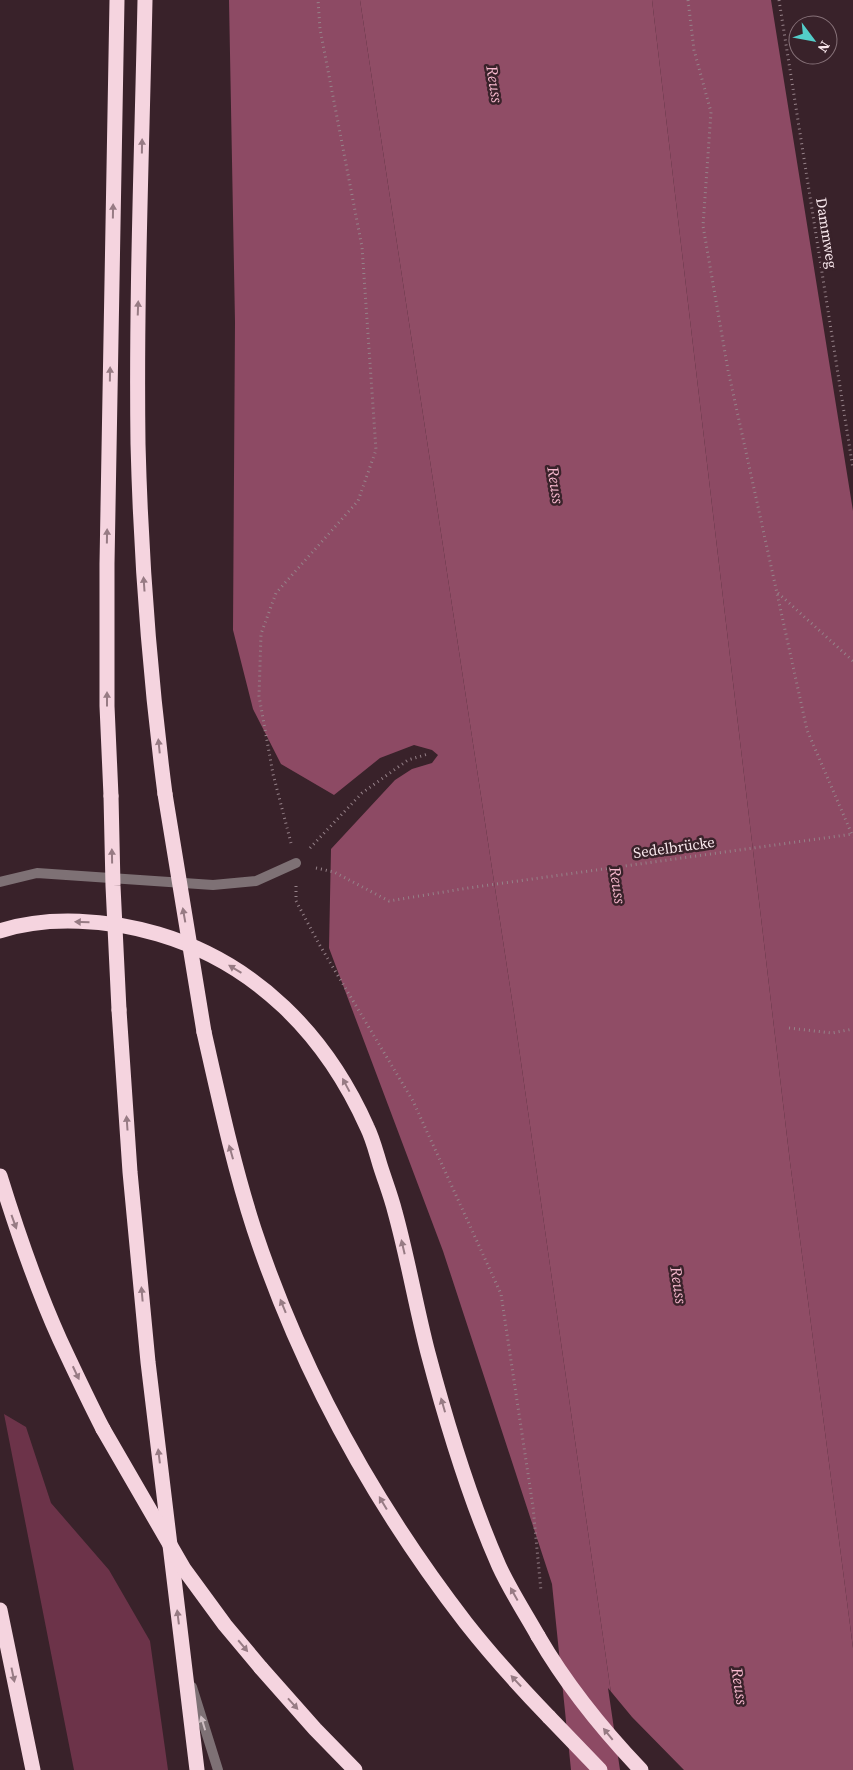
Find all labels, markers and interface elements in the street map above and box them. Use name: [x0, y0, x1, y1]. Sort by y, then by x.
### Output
north arrow: [788, 15, 838, 65]
text: N: [813, 37, 835, 57]
water label: Reuss: [481, 63, 509, 104]
one-way arrow: [139, 137, 147, 153]
street label: Dammweg: [811, 196, 843, 270]
one-way arrow: [109, 203, 117, 219]
one-way arrow: [134, 300, 142, 316]
one-way arrow: [106, 365, 114, 381]
water label: Reuss: [542, 464, 570, 505]
one-way arrow: [103, 528, 111, 544]
one-way arrow: [140, 576, 148, 592]
one-way arrow: [103, 690, 111, 706]
one-way arrow: [155, 737, 163, 753]
street label: Sedelbrücke: [632, 831, 716, 863]
one-way arrow: [108, 848, 116, 864]
water label: Reuss: [604, 864, 632, 905]
one-way arrow: [180, 906, 188, 922]
one-way arrow: [74, 918, 90, 926]
one-way arrow: [229, 965, 242, 974]
one-way arrow: [342, 1078, 350, 1092]
one-way arrow: [123, 1115, 131, 1131]
one-way arrow: [227, 1144, 235, 1159]
one-way arrow: [10, 1215, 18, 1230]
one-way arrow: [399, 1240, 407, 1255]
water label: Reuss: [665, 1264, 693, 1305]
one-way arrow: [138, 1286, 146, 1302]
one-way arrow: [279, 1298, 287, 1313]
one-way arrow: [72, 1366, 80, 1380]
one-way arrow: [439, 1397, 447, 1412]
one-way arrow: [155, 1448, 163, 1464]
one-way arrow: [379, 1496, 388, 1509]
one-way arrow: [510, 1586, 518, 1601]
one-way arrow: [174, 1609, 182, 1625]
one-way arrow: [237, 1640, 248, 1653]
water label: Reuss: [726, 1665, 754, 1706]
one-way arrow: [10, 1667, 18, 1683]
one-way arrow: [510, 1676, 522, 1688]
one-way arrow: [287, 1698, 299, 1710]
one-way arrow: [199, 1716, 207, 1731]
one-way arrow: [602, 1729, 614, 1741]

